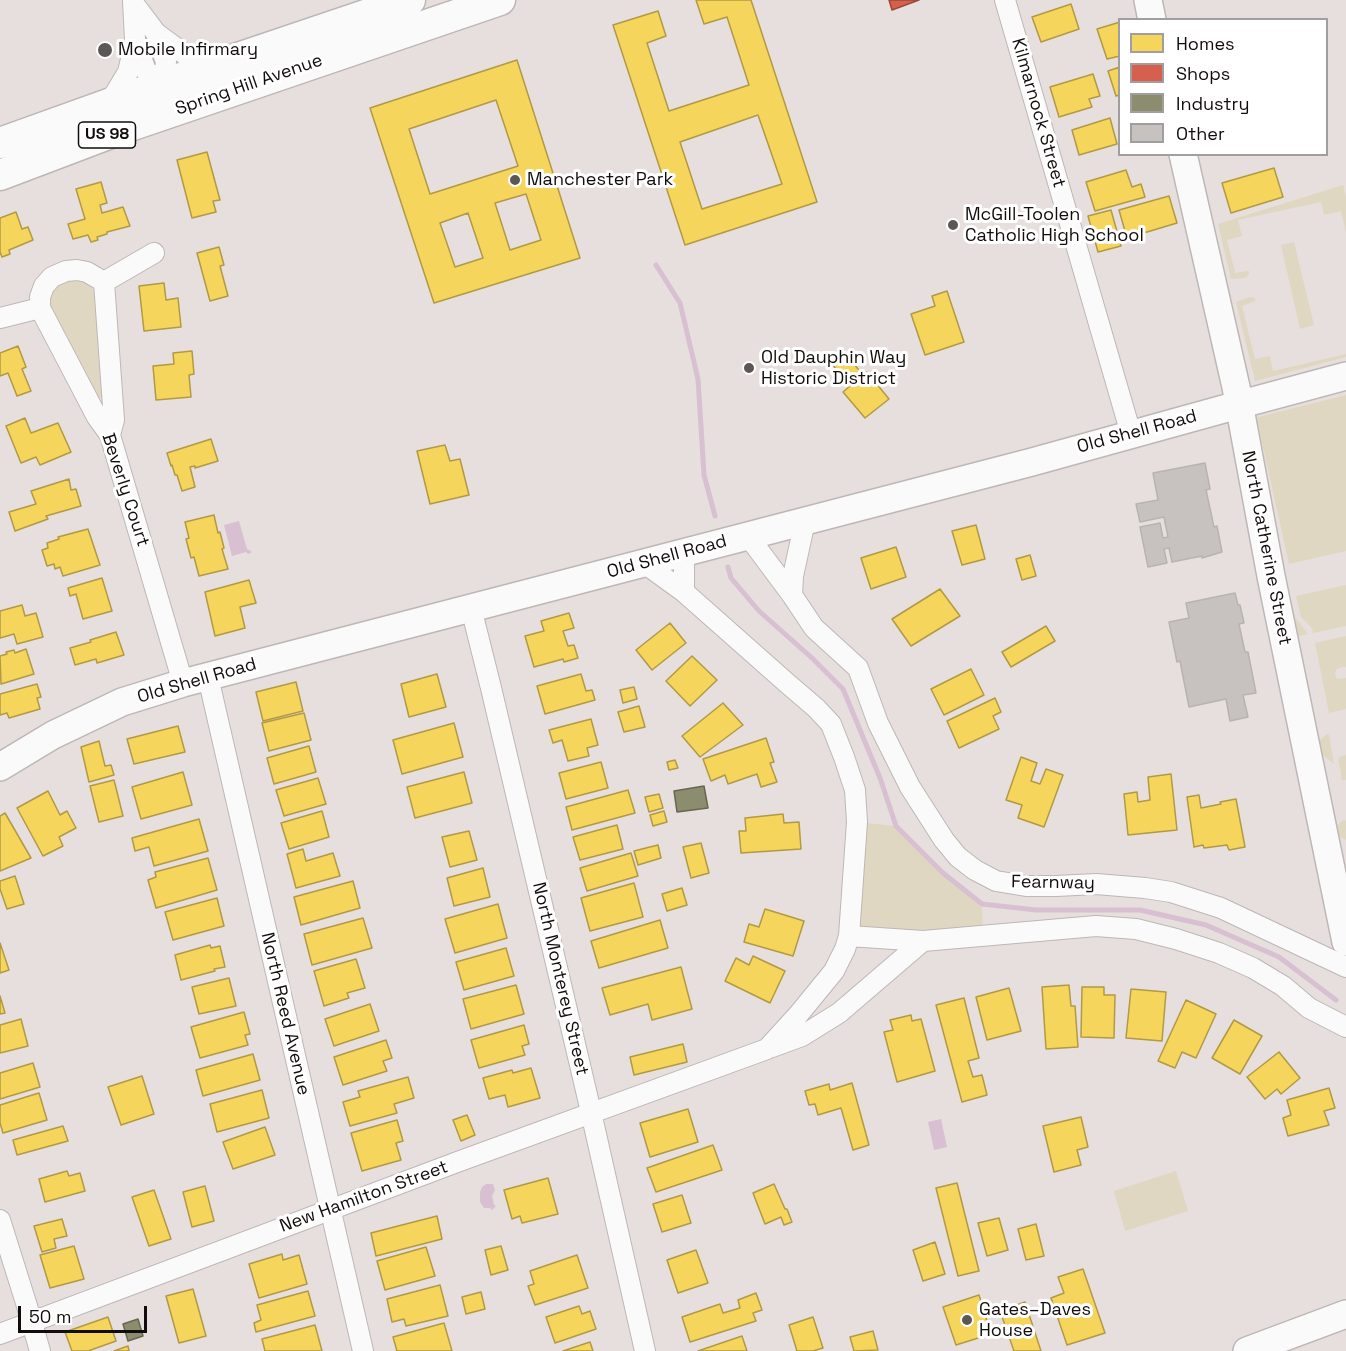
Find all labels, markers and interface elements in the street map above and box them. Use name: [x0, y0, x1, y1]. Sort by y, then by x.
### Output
legend: [1118, 18, 1328, 156]
text: Homes: [1176, 32, 1235, 55]
street label: Kilmarnock Street: [1006, 36, 1070, 190]
place label: Mobile Infirmary: [118, 39, 258, 61]
marker: Mobile Infirmary: [96, 41, 114, 59]
street label: Spring Hill Avenue: [173, 50, 325, 120]
text: Shops: [1176, 62, 1230, 85]
text: Industry: [1176, 92, 1249, 115]
road number: US 98: [78, 122, 136, 148]
text: Other: [1176, 122, 1225, 145]
place label: Manchester Park: [527, 169, 673, 191]
marker: Manchester Park: [508, 173, 522, 187]
place label: McGill-Toolen Catholic High School: [965, 204, 1144, 246]
marker: McGill-Toolen Catholic High School: [946, 218, 960, 232]
place label: Old Dauphin Way Historic District: [761, 347, 906, 389]
marker: Old Dauphin Way Historic District: [742, 361, 756, 375]
street label: Old Shell Road: [1075, 406, 1199, 458]
street label: Beverly Court: [97, 431, 153, 549]
street label: North Catherine Street: [1237, 449, 1295, 647]
street label: Old Shell Road: [605, 531, 729, 583]
street label: Old Shell Road: [135, 654, 259, 708]
street label: Fearnway: [1011, 871, 1095, 895]
street label: North Monterey Street: [527, 880, 593, 1078]
street label: North Reed Avenue: [256, 931, 314, 1097]
street label: New Hamilton Street: [277, 1156, 451, 1238]
scale bar: [21, 1294, 150, 1332]
place label: Gates–Daves House: [979, 1299, 1091, 1342]
text: 50 m: [29, 1305, 71, 1328]
marker: Gates–Daves House: [960, 1313, 974, 1327]

